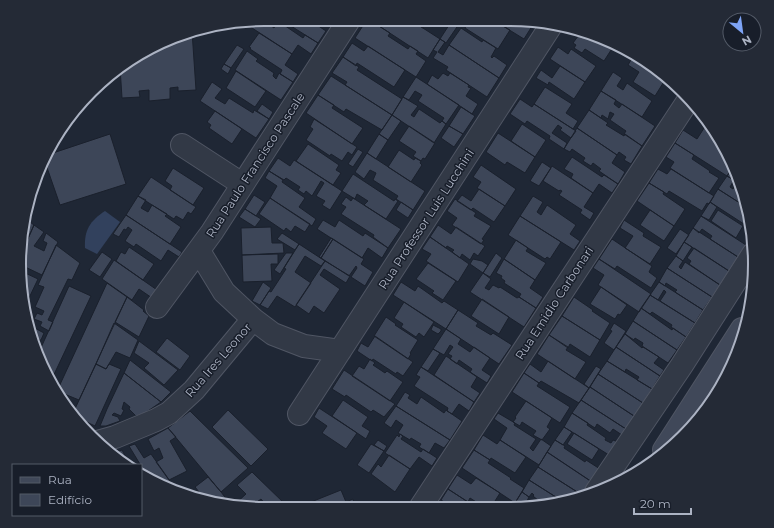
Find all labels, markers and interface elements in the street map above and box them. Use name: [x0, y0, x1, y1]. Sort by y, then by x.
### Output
north arrow: [722, 12, 762, 52]
text: N: [740, 32, 754, 49]
street label: Rua Paulo Francisco Pascale: [202, 90, 308, 240]
street label: Rua Professor Luis Lucchini: [375, 146, 477, 292]
street label: Rua Emidio Carbonari: [512, 244, 596, 362]
street label: Rua Ires Leonor: [182, 320, 255, 400]
legend: [12, 464, 142, 516]
text: Rua: [48, 472, 72, 487]
scale bar: [634, 490, 691, 516]
text: Edifício: [48, 492, 92, 507]
text: 20 m: [640, 496, 671, 511]

